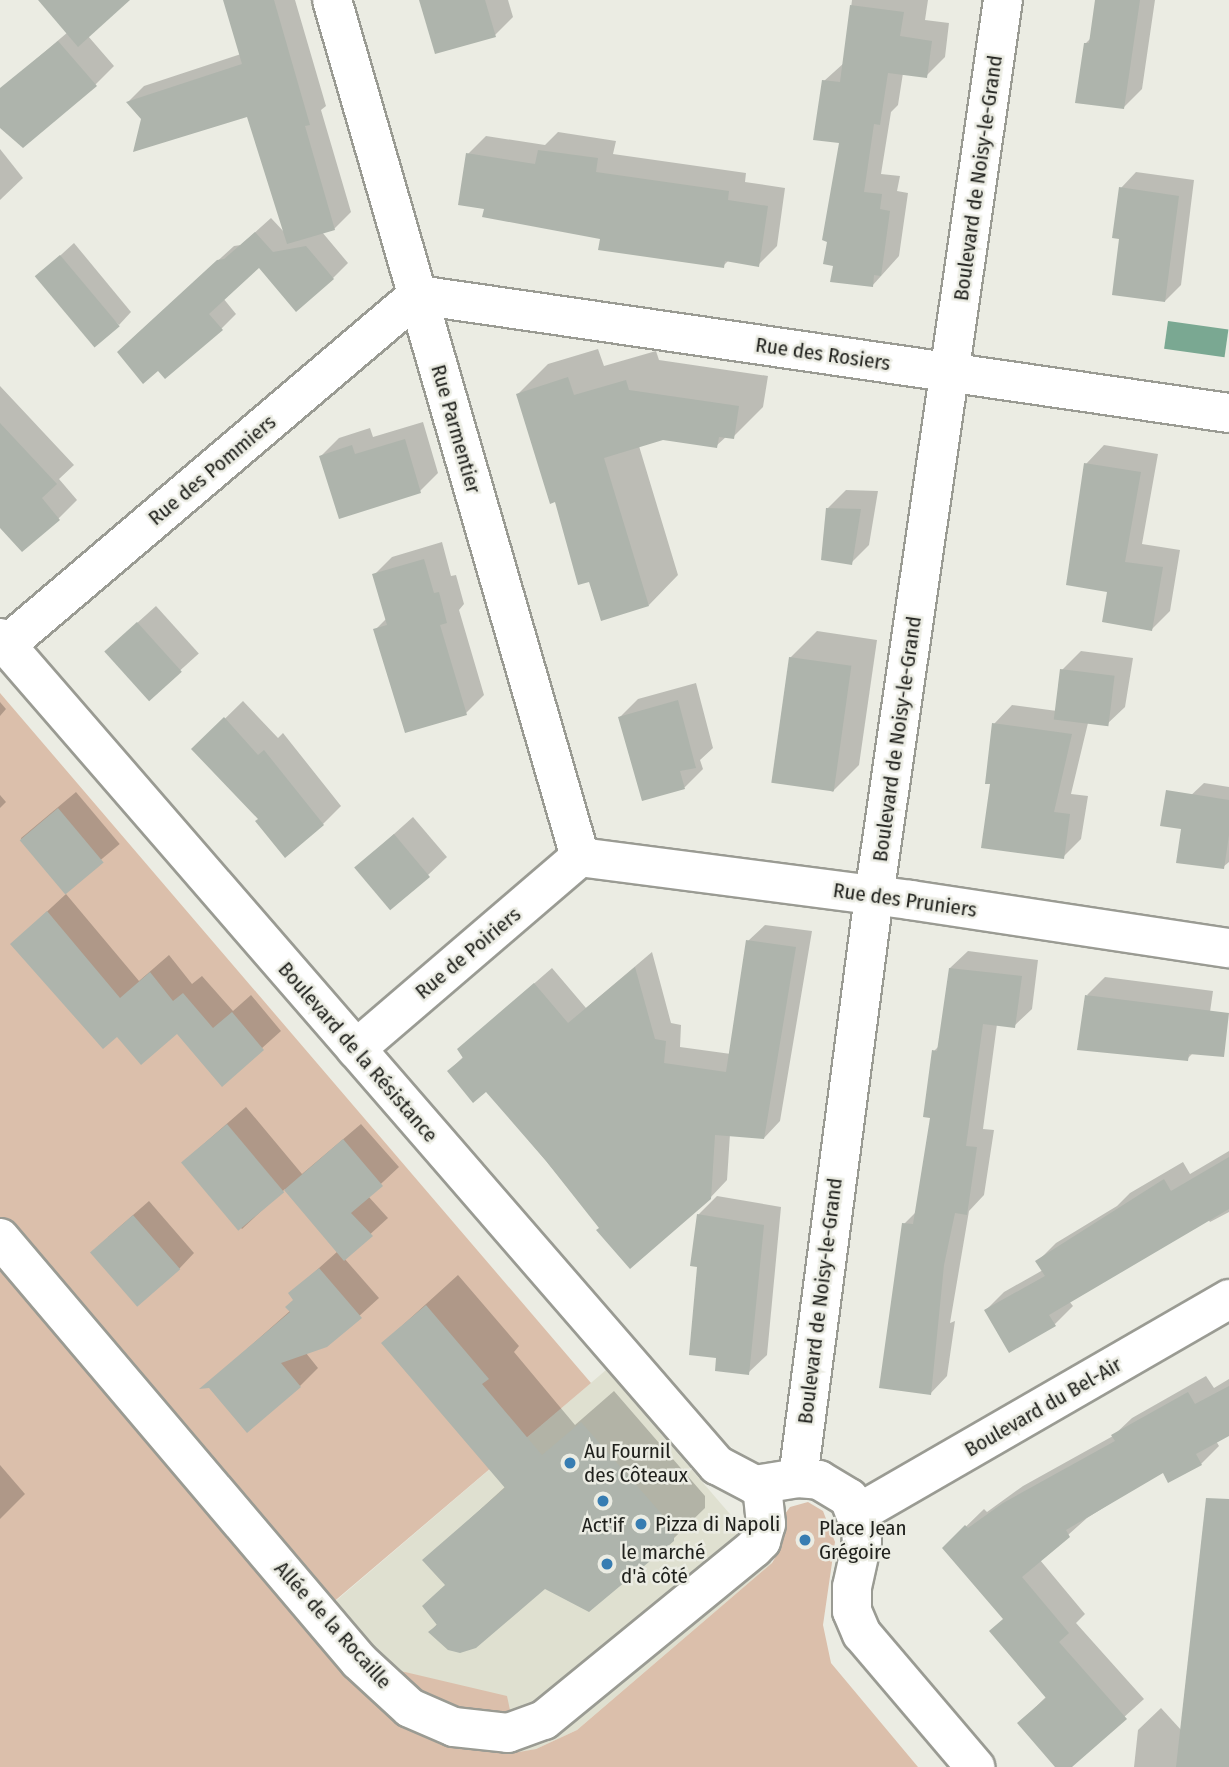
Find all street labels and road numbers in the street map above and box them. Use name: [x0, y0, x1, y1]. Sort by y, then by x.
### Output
street label: Boulevard de Noisy-le-Grand: [948, 54, 1008, 302]
street label: Rue des Rosiers: [754, 332, 892, 376]
street label: Rue Parmentier: [426, 362, 486, 496]
street label: Rue des Pommiers: [143, 409, 281, 531]
street label: Boulevard de Noisy-le-Grand: [867, 615, 927, 863]
street label: Rue des Pruniers: [832, 877, 978, 923]
street label: Rue de Poiriers: [410, 902, 526, 1004]
street label: Boulevard de la Résistance: [273, 957, 443, 1147]
street label: Boulevard de Noisy-le-Grand: [792, 1177, 848, 1425]
street label: Boulevard du Bel-Air: [960, 1352, 1126, 1462]
street label: Allée de la Rocaille: [269, 1556, 397, 1694]

